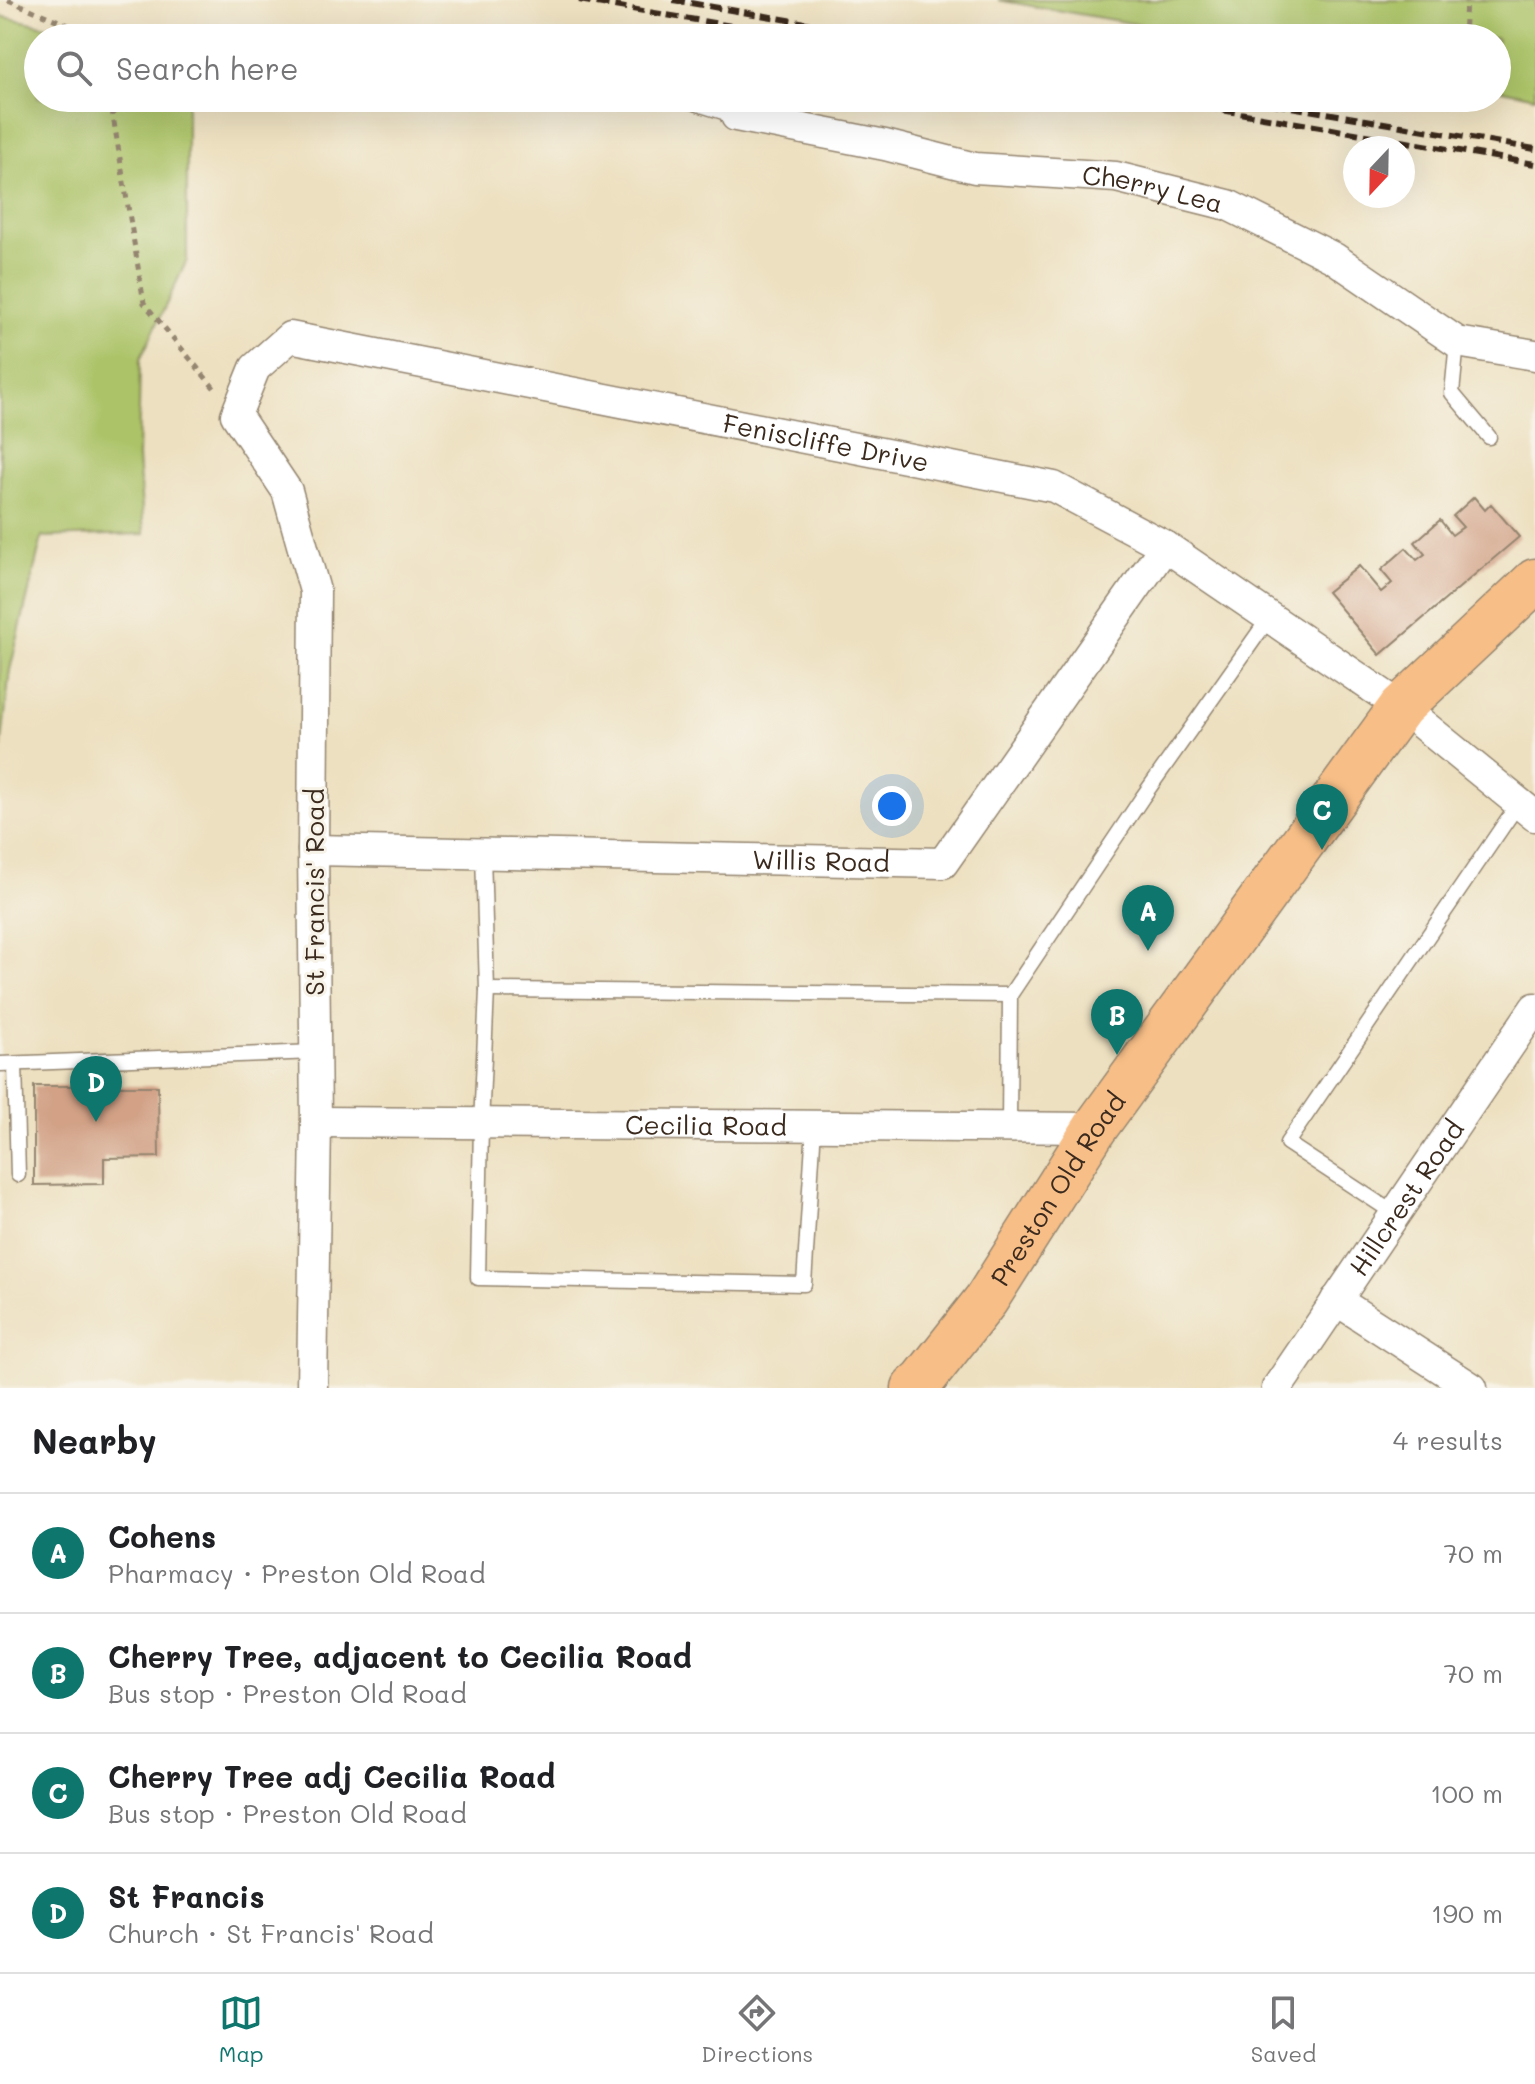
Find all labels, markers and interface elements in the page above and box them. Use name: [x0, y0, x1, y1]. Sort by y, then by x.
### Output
search box: [24, 24, 1511, 112]
icon: search: [52, 46, 96, 90]
text: Search here: [116, 48, 299, 88]
north arrow: [1343, 136, 1415, 208]
street label: Cherry Lea: [1081, 158, 1227, 220]
street label: Feniscliffe Drive: [720, 405, 932, 479]
pin: C: [1296, 784, 1348, 850]
your location: [872, 786, 912, 826]
street label: St Francis' Road: [297, 788, 331, 996]
street label: Willis Road: [752, 842, 890, 879]
pin: A: [1122, 885, 1174, 951]
pin: B: [1091, 989, 1143, 1055]
pin: D: [70, 1056, 122, 1122]
street label: Preston Old Road: [982, 1085, 1133, 1292]
street label: Cecilia Road: [625, 1107, 787, 1143]
street label: Hillcrest Road: [1341, 1113, 1471, 1282]
text: Nearby: [32, 1418, 157, 1463]
text: 4 results: [1393, 1423, 1503, 1457]
text: Cohens: [108, 1516, 216, 1556]
text: A: [49, 1536, 67, 1570]
text: 70 m: [1443, 1536, 1503, 1570]
text: Pharmacy · Preston Old Road: [108, 1556, 486, 1590]
text: Cherry Tree, adjacent to Cecilia Road: [108, 1636, 692, 1676]
text: B: [49, 1656, 67, 1690]
text: 70 m: [1443, 1656, 1503, 1690]
text: Bus stop · Preston Old Road: [108, 1676, 467, 1710]
text: Cherry Tree adj Cecilia Road: [108, 1756, 555, 1796]
text: C: [48, 1776, 68, 1810]
text: 100 m: [1430, 1776, 1503, 1810]
text: Bus stop · Preston Old Road: [108, 1796, 467, 1830]
text: St Francis: [108, 1876, 265, 1916]
text: D: [49, 1896, 67, 1930]
text: 190 m: [1431, 1896, 1503, 1930]
text: Church · St Francis' Road: [108, 1916, 434, 1950]
tab: Map: [219, 1991, 264, 2068]
tab: Directions: [701, 1991, 813, 2068]
tab: Saved: [1251, 1991, 1316, 2068]

